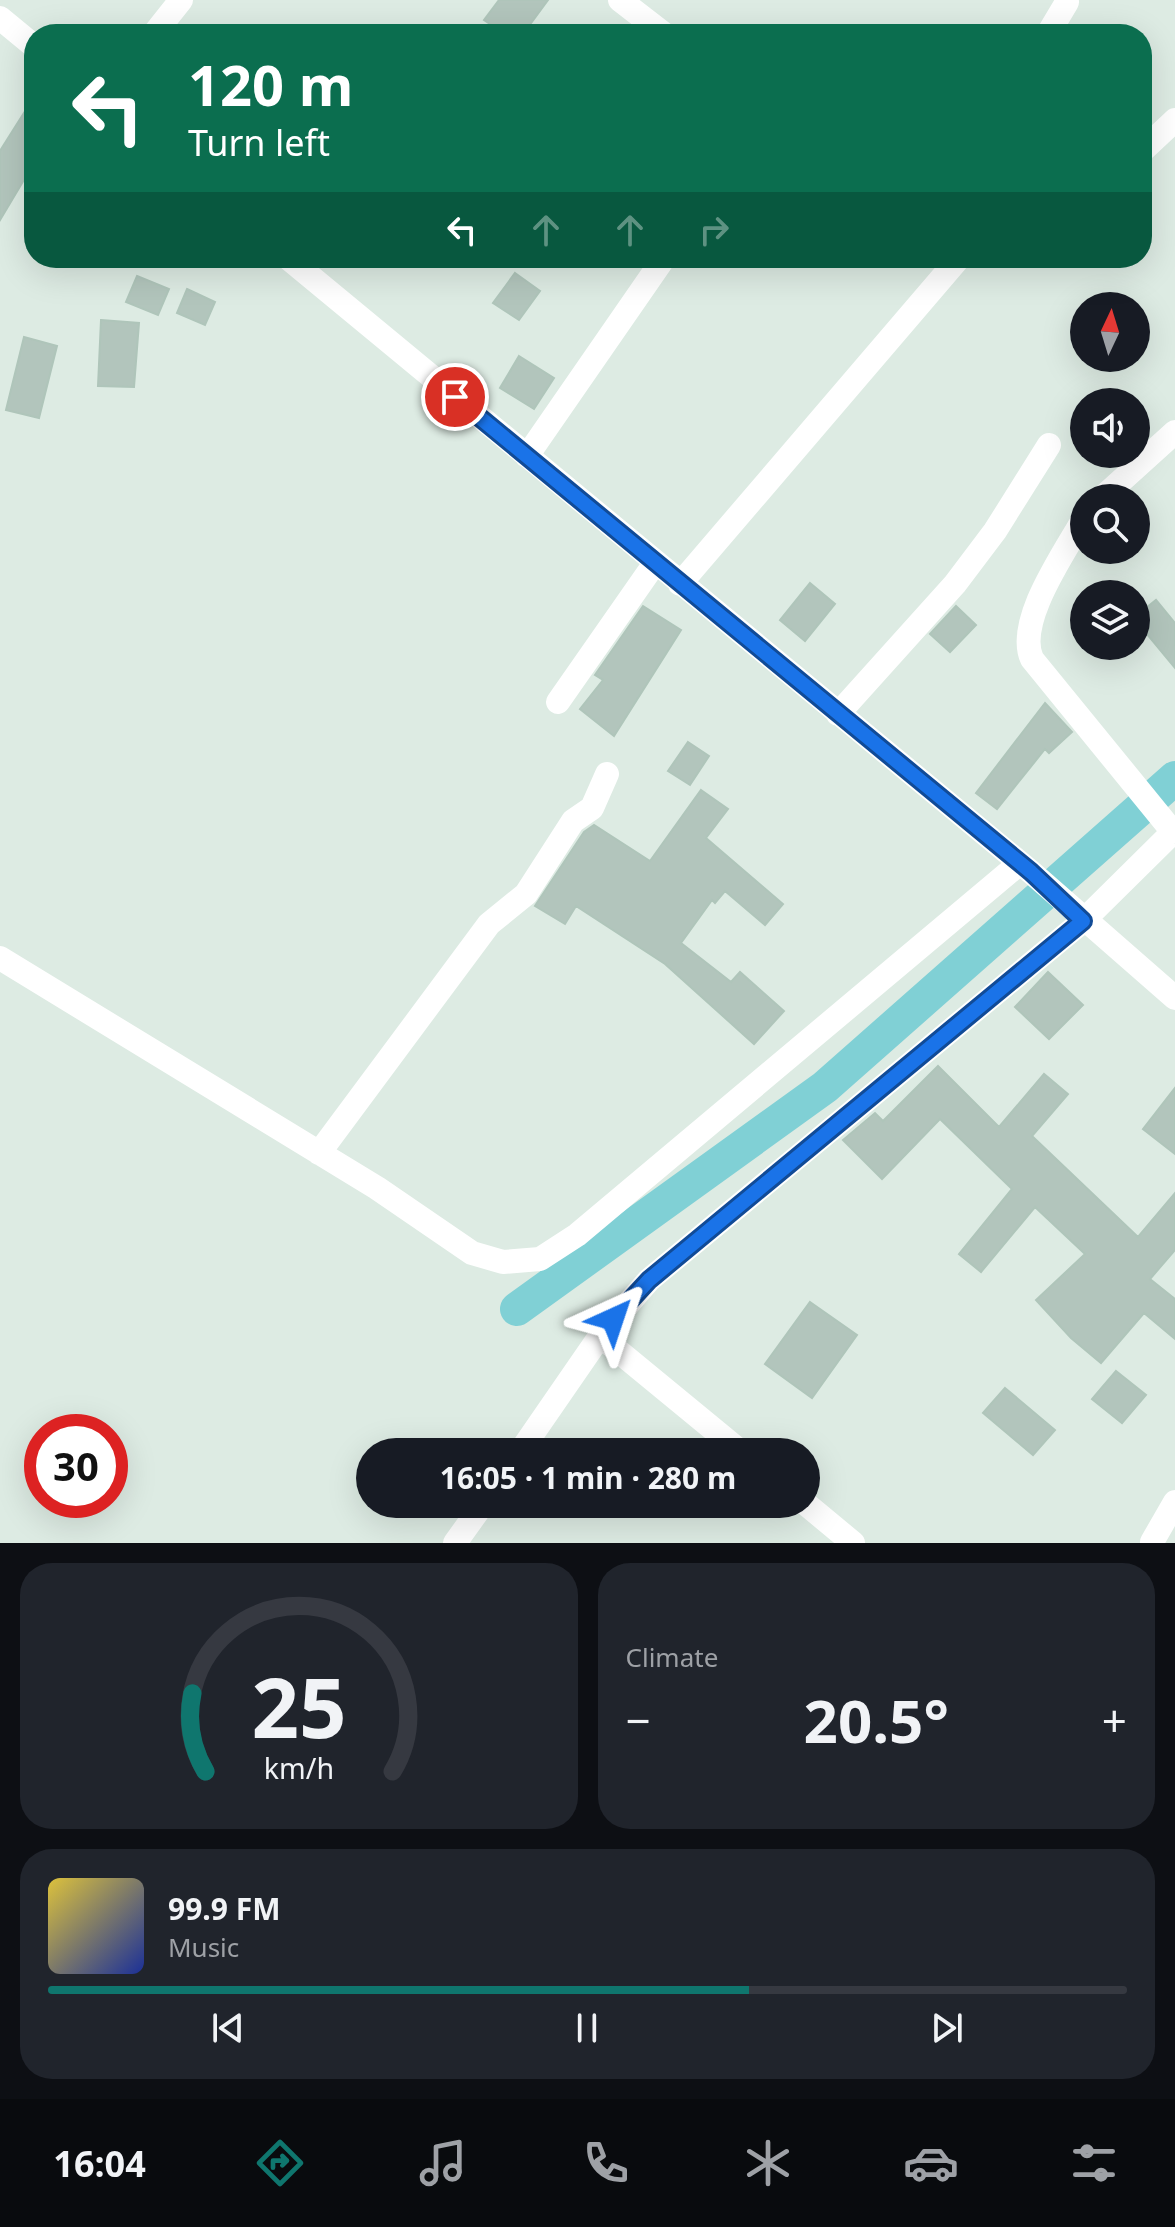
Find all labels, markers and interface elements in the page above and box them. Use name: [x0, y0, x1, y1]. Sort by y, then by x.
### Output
text: 120 m: [188, 46, 353, 122]
icon: left: [56, 56, 160, 160]
text: Turn left: [188, 118, 330, 167]
icon: left: [440, 208, 484, 252]
icon: ahead: [524, 208, 568, 252]
icon: ahead: [608, 208, 652, 252]
icon: right: [692, 208, 736, 252]
north arrow: [1070, 292, 1150, 372]
map controls: [1070, 292, 1150, 660]
pin: [421, 363, 489, 431]
icon: arrive: [433, 375, 477, 419]
button: sound: [1070, 388, 1150, 468]
button: search: [1070, 484, 1150, 564]
button: layers: [1070, 580, 1150, 660]
position arrow: [571, 1277, 655, 1361]
speed limit sign: 30: [24, 1414, 128, 1518]
text: 16:05 · 1 min · 280 m: [440, 1457, 736, 1498]
text: Climate: [626, 1639, 718, 1675]
text: 25: [251, 1649, 346, 1762]
text: 20.5°: [804, 1679, 949, 1761]
text: −: [626, 1690, 651, 1750]
text: +: [1102, 1690, 1127, 1750]
text: km/h: [264, 1748, 334, 1787]
text: 99.9 FM: [168, 1888, 280, 1929]
text: Music: [168, 1929, 239, 1965]
icon: previous: [206, 2006, 250, 2050]
icon: pause: [565, 2006, 609, 2050]
icon: next: [925, 2006, 969, 2050]
icon: directions: [252, 2135, 308, 2191]
icon: music: [415, 2135, 471, 2191]
icon: phone: [578, 2135, 634, 2191]
icon: climate: [740, 2135, 796, 2191]
icon: car: [903, 2135, 959, 2191]
icon: filters: [1066, 2135, 1122, 2191]
text: 16:04: [53, 2139, 146, 2188]

